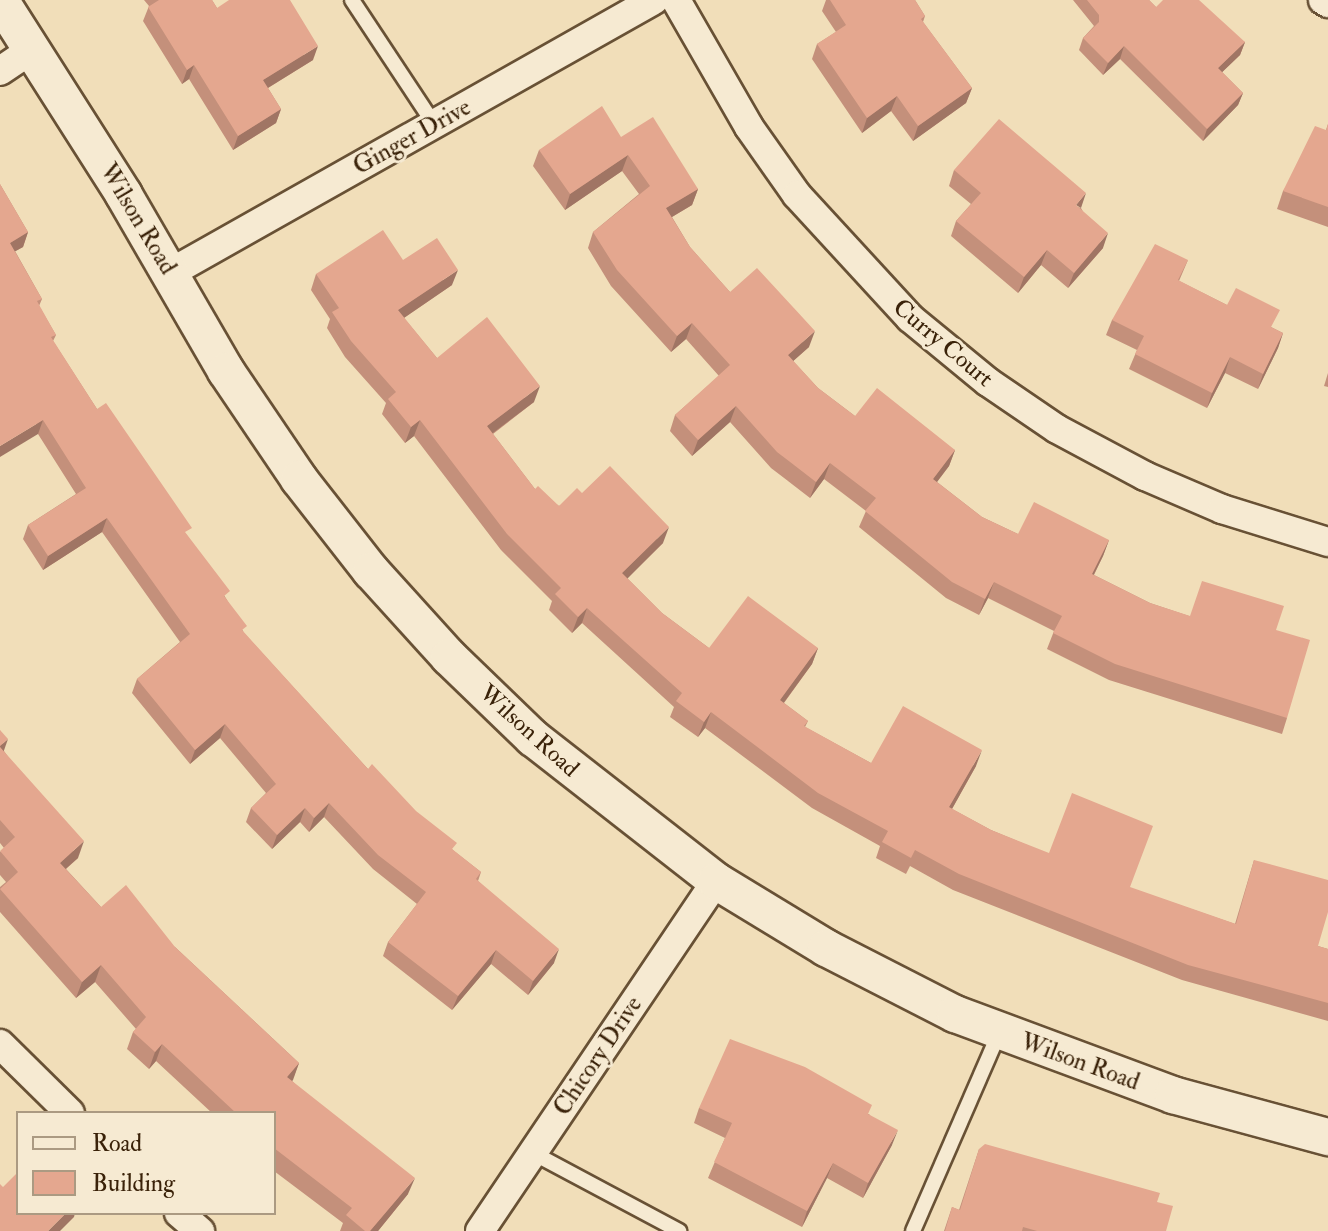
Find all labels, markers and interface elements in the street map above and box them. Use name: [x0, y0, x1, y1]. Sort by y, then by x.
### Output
street label: Ginger Drive: [348, 93, 476, 181]
street label: Wilson Road: [94, 158, 182, 280]
street label: Curry Court: [887, 293, 999, 393]
street label: Wilson Road: [473, 679, 585, 783]
street label: Chicory Drive: [548, 991, 648, 1121]
street label: Wilson Road: [1017, 1027, 1143, 1097]
legend: [16, 1111, 276, 1215]
text: Road: [92, 1128, 142, 1159]
text: Building: [92, 1168, 175, 1199]

